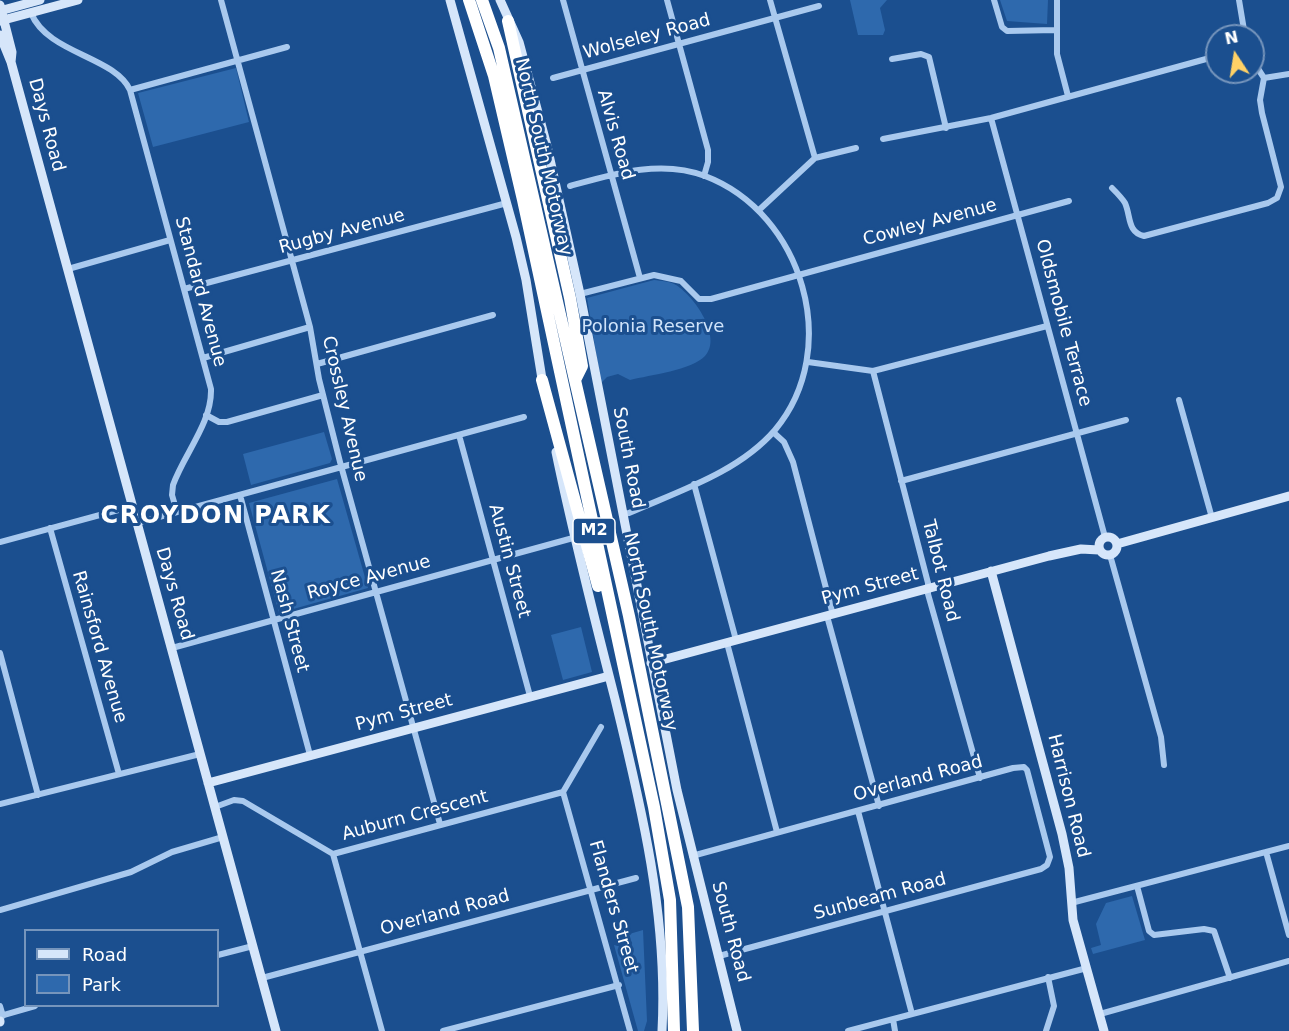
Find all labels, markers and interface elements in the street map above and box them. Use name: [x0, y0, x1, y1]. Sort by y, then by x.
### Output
street label: Wolseley Road: [581, 10, 713, 64]
north arrow: [1205, 24, 1265, 84]
text: N: [1223, 27, 1240, 49]
street label: North South Motorway: [510, 56, 576, 258]
street label: Days Road: [23, 76, 69, 174]
street label: Alvis Road: [592, 87, 638, 183]
street label: Cowley Avenue: [861, 195, 999, 251]
street label: Rugby Avenue: [277, 205, 407, 259]
street label: Standard Avenue: [170, 215, 230, 369]
street label: Oldsmobile Terrace: [1030, 237, 1096, 409]
park label: Polonia Reserve: [582, 316, 724, 338]
street label: Crossley Avenue: [317, 334, 371, 484]
street label: South Road: [608, 405, 648, 511]
street label: Austin Street: [483, 502, 535, 620]
district label: CROYDON PARK: [101, 503, 331, 531]
road number: M2: [573, 518, 615, 544]
street label: Talbot Road: [917, 518, 963, 624]
street label: North South Motorway: [618, 531, 682, 733]
street label: Days Road: [150, 545, 198, 643]
street label: Royce Avenue: [305, 551, 433, 605]
street label: Pym Street: [819, 564, 921, 610]
street label: Nash Street: [265, 567, 313, 675]
street label: Rainsford Avenue: [67, 568, 131, 726]
street label: Pym Street: [353, 690, 455, 736]
street label: Harrison Road: [1042, 732, 1094, 860]
street label: Overland Road: [851, 751, 985, 807]
street label: Auburn Crescent: [340, 786, 490, 846]
street label: Flanders Street: [584, 838, 642, 976]
street label: Sunbeam Road: [811, 869, 949, 925]
street label: South Road: [706, 879, 754, 985]
street label: Overland Road: [378, 885, 512, 941]
legend: [24, 929, 219, 1007]
text: Road: [82, 944, 127, 965]
text: Park: [82, 974, 121, 995]

